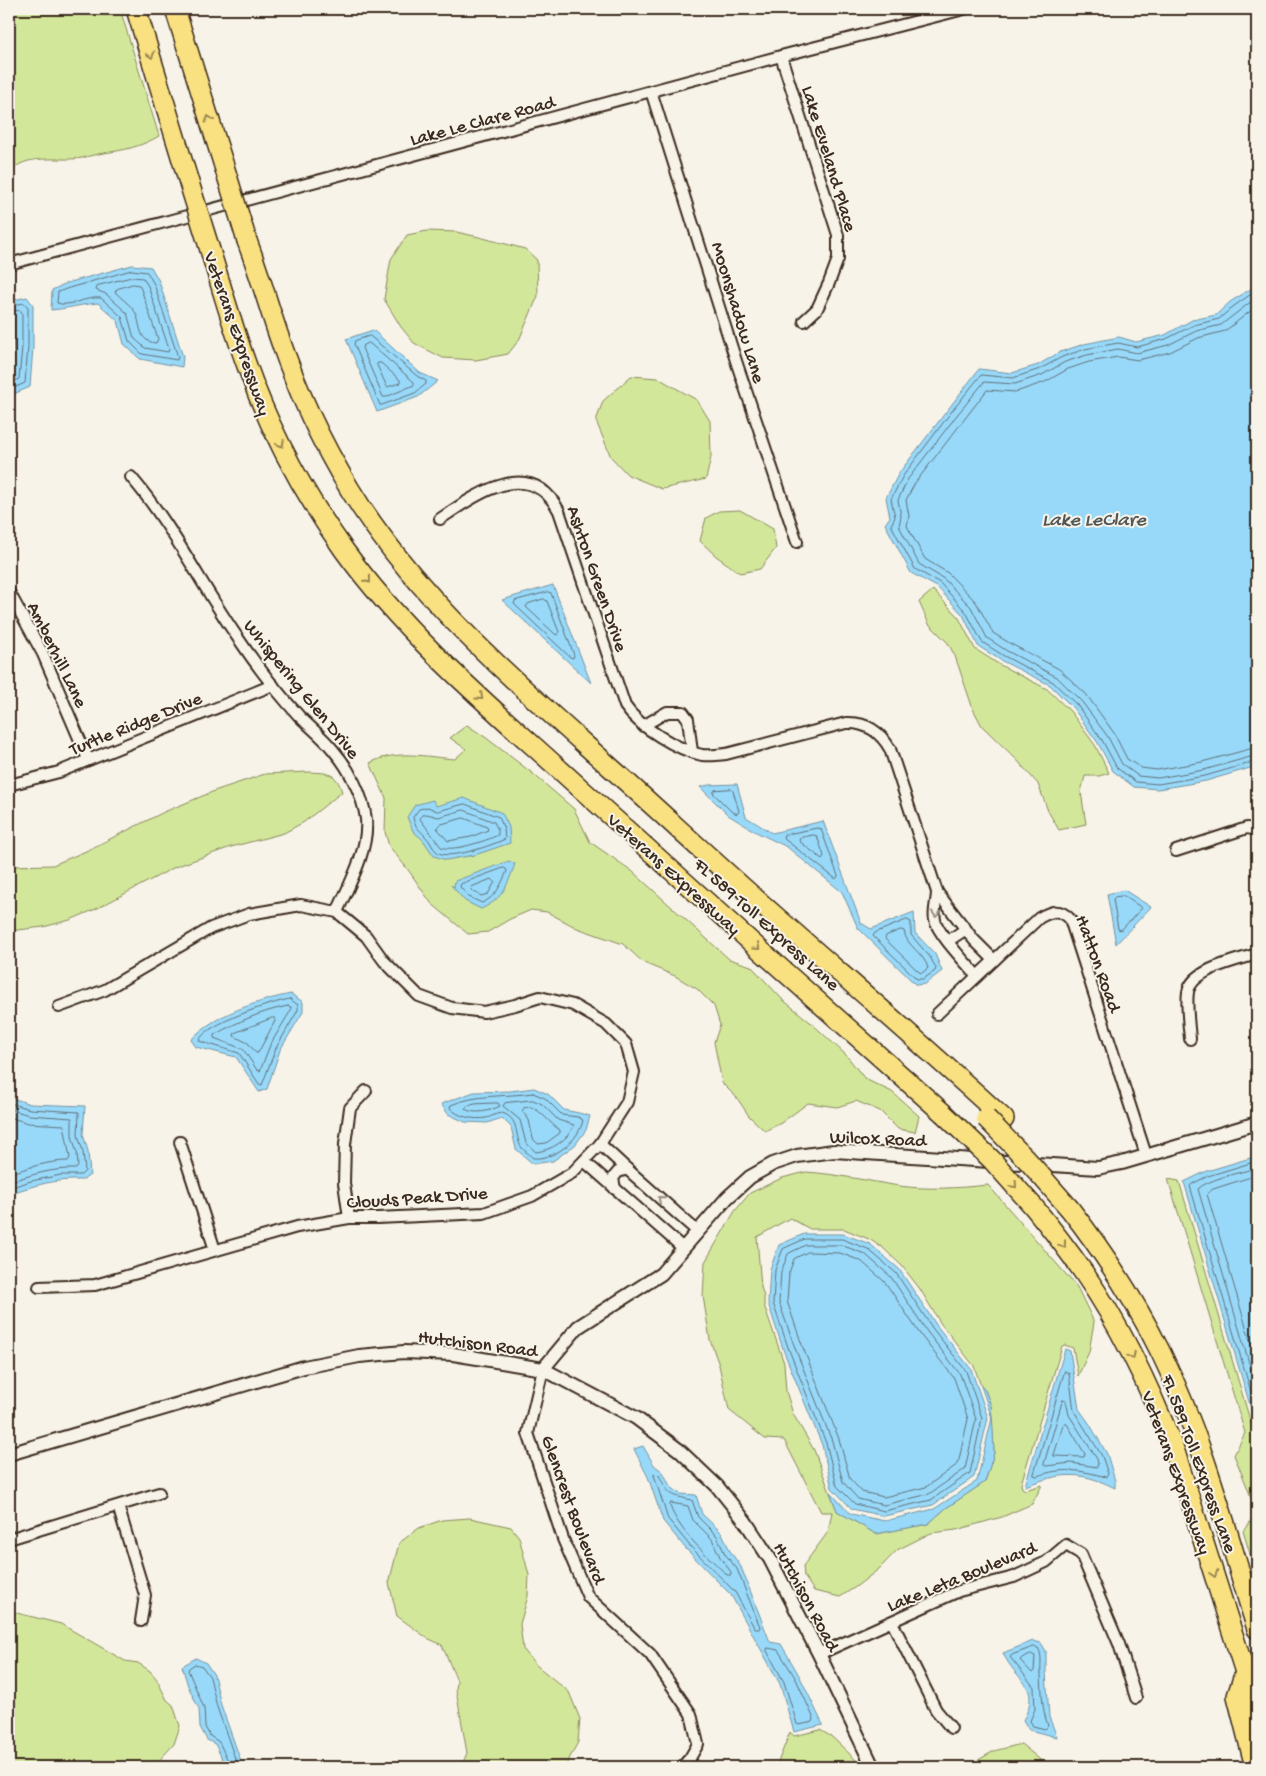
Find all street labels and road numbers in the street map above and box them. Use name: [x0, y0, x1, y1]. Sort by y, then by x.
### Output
street label: Lake Eveland Place: [795, 83, 861, 235]
street label: Lake Le Clare Road: [408, 91, 560, 153]
street label: Moonshadow Lane: [704, 240, 769, 386]
street label: Veterans Expressway: [196, 248, 275, 420]
street label: Ashton Green Drive: [560, 503, 632, 655]
street label: Amberhill Lane: [20, 599, 91, 712]
street label: Whispering Glen Drive: [237, 616, 364, 765]
street label: Turtle Ridge Drive: [66, 688, 206, 763]
street label: Veterans Expressway: [600, 809, 745, 942]
street label: FL 589 Toll Express Lane: [687, 853, 843, 997]
street label: Hatton Road: [1068, 912, 1126, 1018]
street label: Wilcox Road: [829, 1127, 928, 1154]
street label: Clouds Peak Drive: [346, 1183, 489, 1216]
street label: Hutchison Road: [417, 1327, 540, 1364]
street label: FL 589 Toll Express Lane: [1154, 1371, 1241, 1557]
street label: Veterans Expressway: [1134, 1387, 1215, 1559]
street label: Glencrest Boulevard: [534, 1433, 610, 1589]
street label: Lake Leta Boulevard: [884, 1537, 1042, 1619]
street label: Hutchison Road: [767, 1539, 844, 1658]

